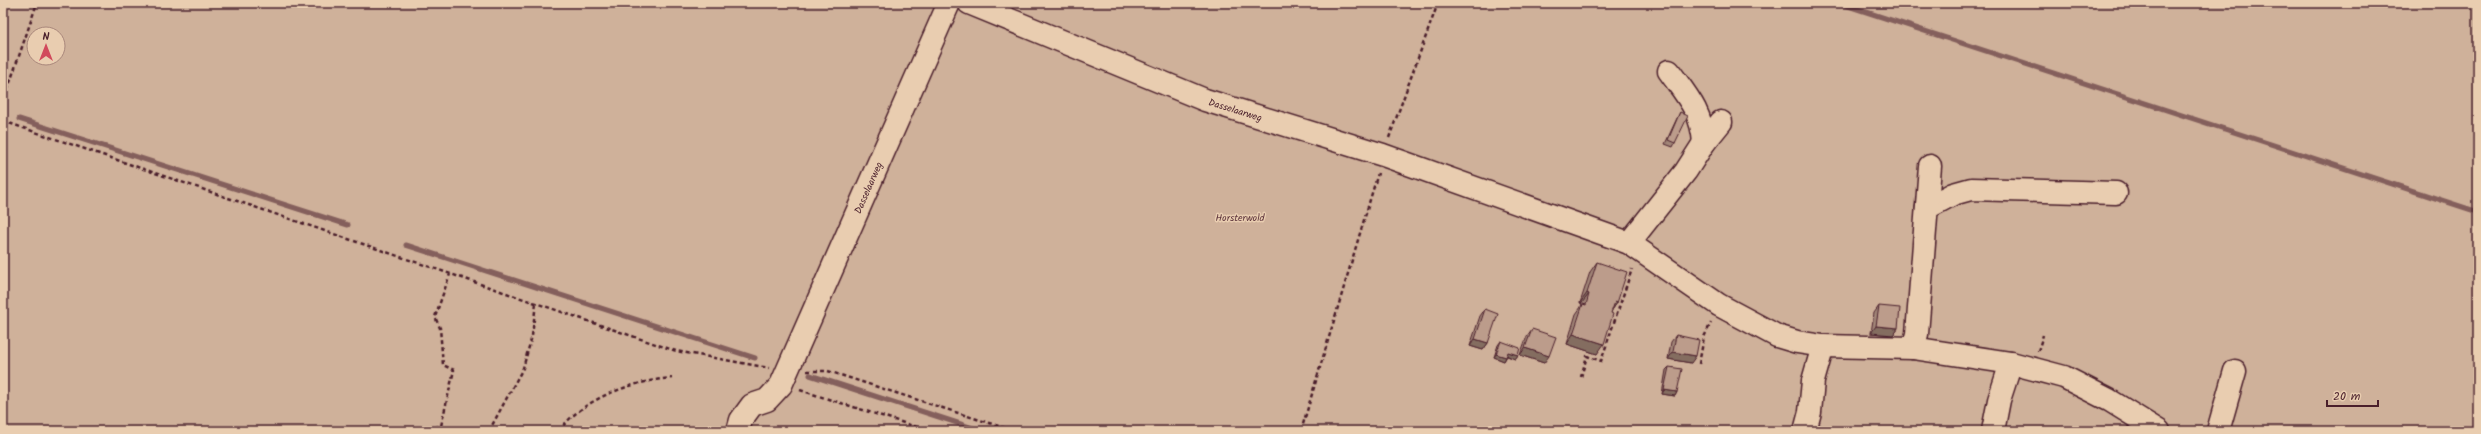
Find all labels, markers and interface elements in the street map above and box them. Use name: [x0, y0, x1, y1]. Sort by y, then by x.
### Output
north arrow: [26, 26, 66, 66]
text: N: [43, 28, 50, 46]
street label: Dasselaarweg: [1206, 95, 1264, 126]
street label: Dasselaarweg: [850, 159, 887, 217]
park label: Horsterwold: [1215, 210, 1266, 226]
scale bar: [2327, 382, 2378, 408]
text: 20 m: [2333, 387, 2361, 406]

